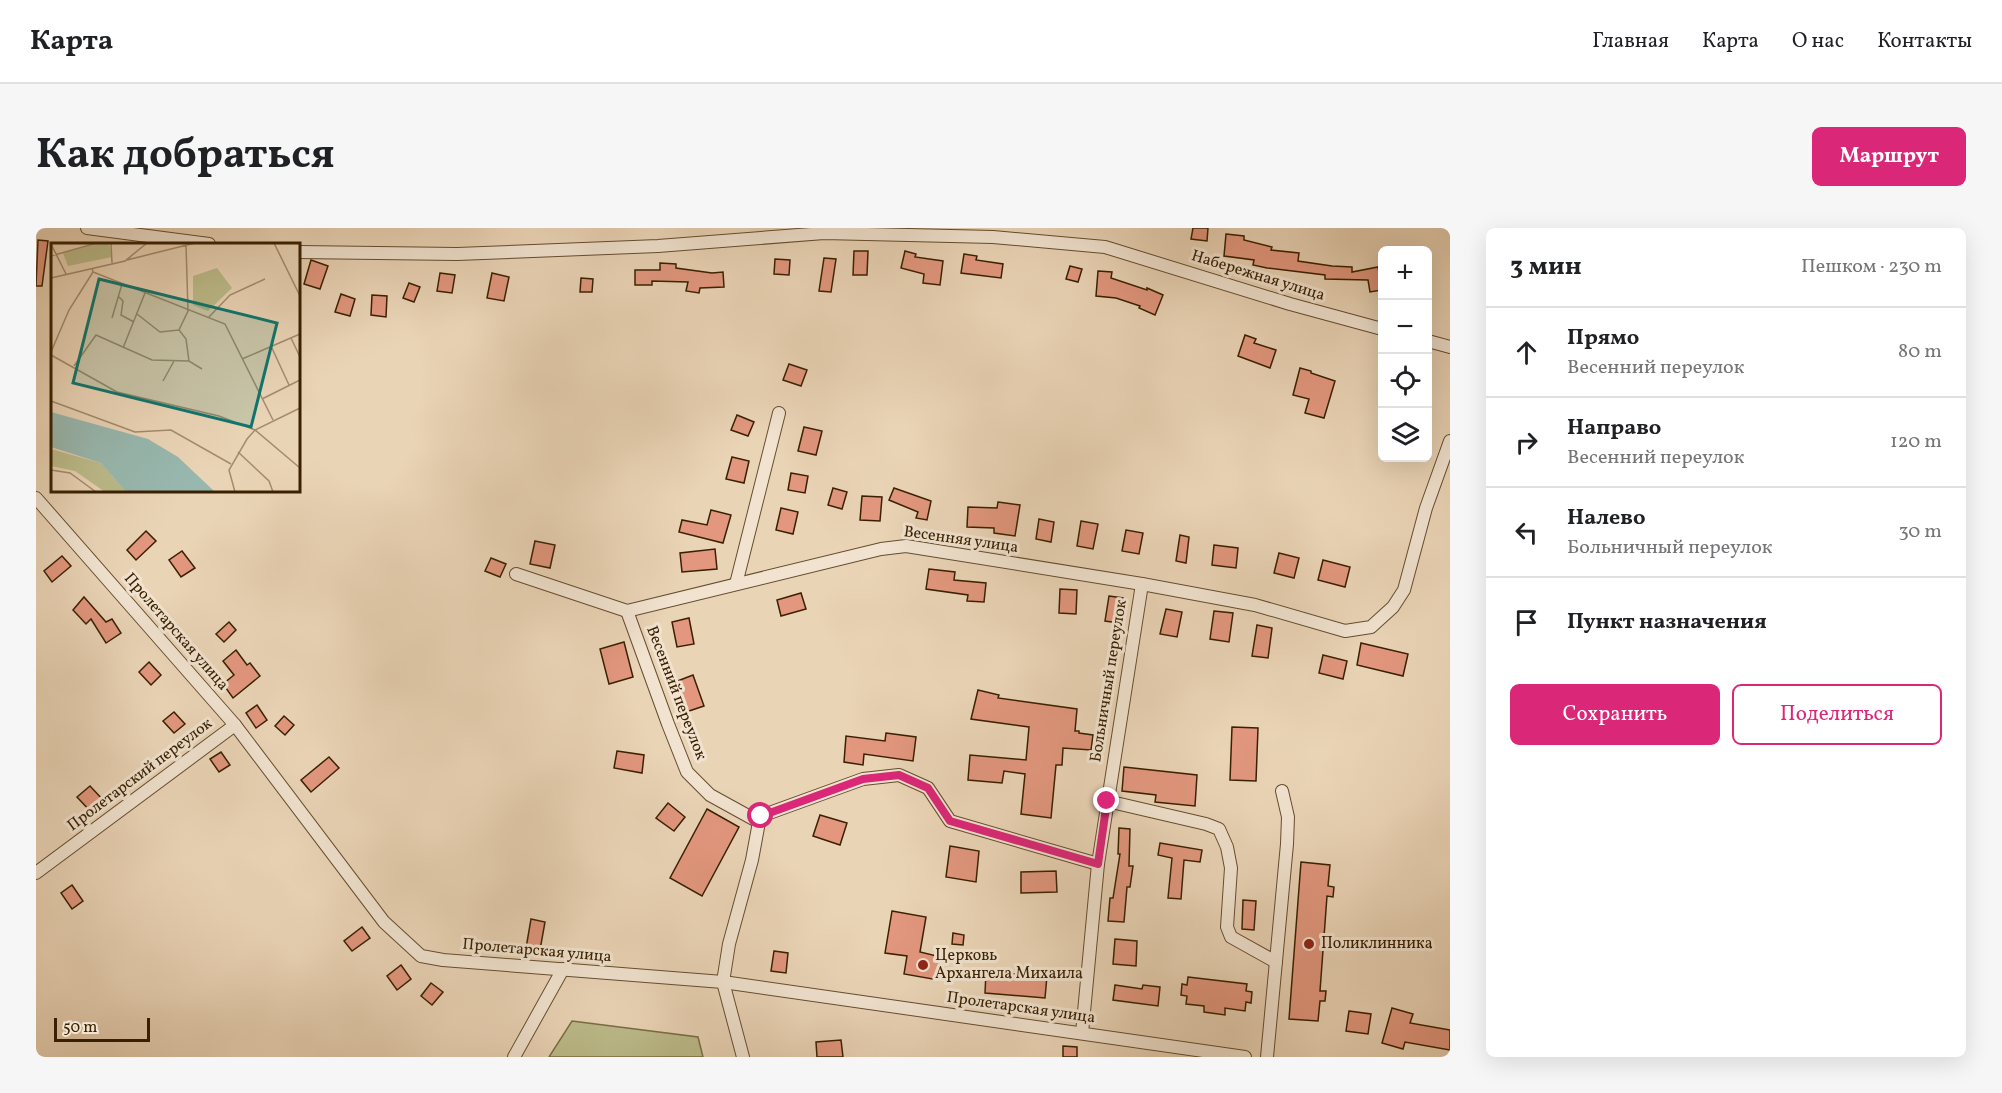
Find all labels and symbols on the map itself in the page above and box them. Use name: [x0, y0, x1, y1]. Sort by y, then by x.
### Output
inset map: [51, 243, 300, 492]
street label: Набережная улица: [1188, 245, 1328, 307]
street label: Весенняя улица: [902, 521, 1020, 559]
street label: Пролетарская улица: [119, 568, 233, 696]
street label: Больничный переулок: [1085, 598, 1133, 764]
street label: Весенний переулок: [640, 623, 712, 764]
street label: Пролетарский переулок: [63, 713, 217, 837]
route end: [1093, 787, 1119, 813]
route start: [747, 802, 773, 828]
place label: Поликлинника: [1321, 933, 1433, 955]
street label: Пролетарская улица: [461, 934, 613, 968]
marker: Поликлинника: [1302, 937, 1316, 951]
place label: Церковь Архангела Михаила: [935, 945, 1083, 985]
marker: Церковь Архангела Михаила: [916, 958, 930, 972]
street label: Пролетарская улица: [945, 987, 1097, 1029]
scale bar: [54, 1015, 150, 1042]

